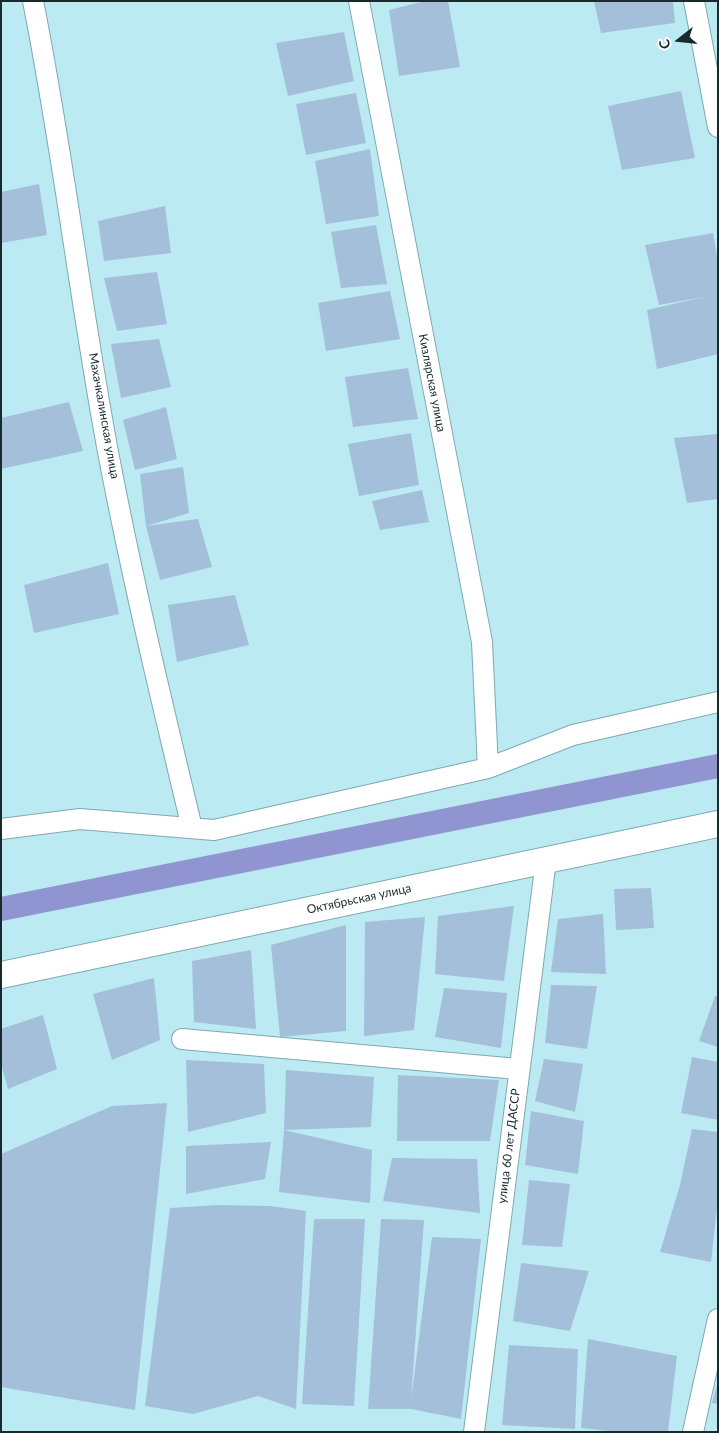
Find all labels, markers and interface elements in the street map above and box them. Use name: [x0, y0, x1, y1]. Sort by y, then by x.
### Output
north arrow: [654, 15, 704, 65]
text: С: [655, 37, 674, 51]
street label: Кизлярская улица: [415, 333, 449, 433]
street label: Махачкалинская улица: [86, 352, 122, 480]
street label: Октябрьская улица: [305, 881, 413, 917]
street label: улица 60 лет ДАССР: [495, 1088, 523, 1204]

